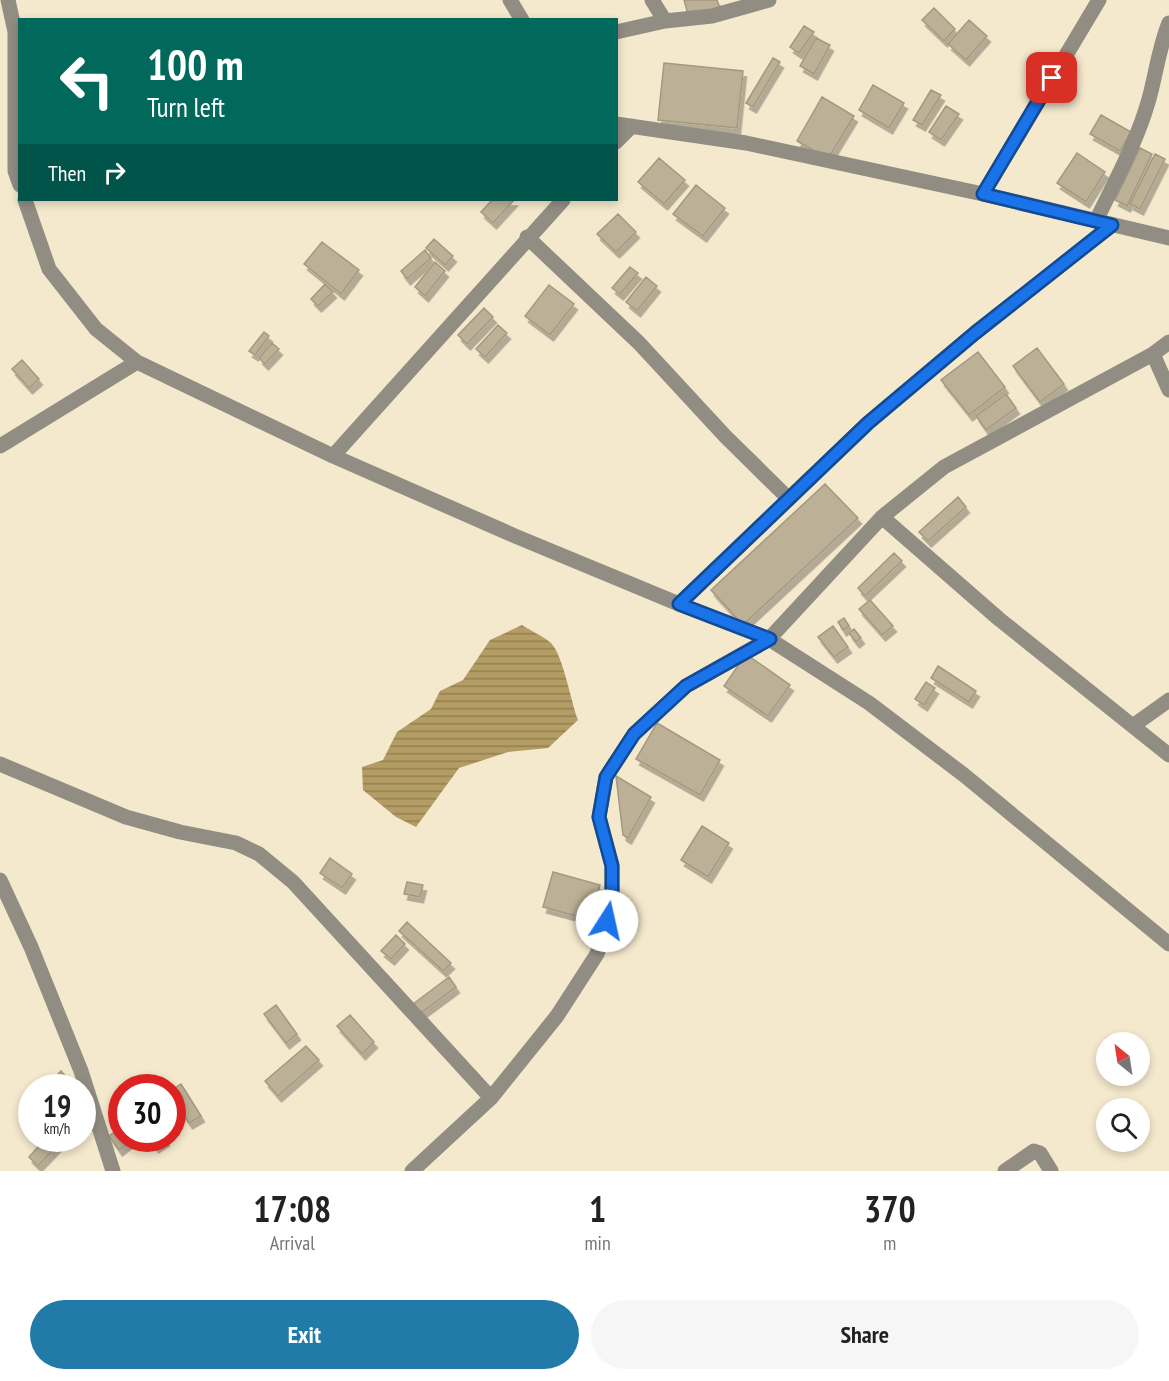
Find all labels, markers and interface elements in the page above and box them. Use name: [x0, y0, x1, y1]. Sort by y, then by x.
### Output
text: 100 m: [147, 37, 244, 92]
icon: left: [48, 42, 126, 120]
pin: [1026, 52, 1077, 103]
icon: arrive: [1035, 61, 1068, 94]
text: Turn left: [147, 90, 225, 124]
icon: right: [98, 156, 131, 189]
text: Then: [48, 159, 86, 187]
position arrow: [575, 889, 639, 953]
north arrow: [1096, 1032, 1150, 1086]
map controls: [1096, 1032, 1150, 1152]
speed limit sign: 30: [108, 1074, 186, 1152]
text: 19: [43, 1086, 71, 1125]
button: search: [1096, 1098, 1150, 1152]
text: km/h: [44, 1119, 70, 1138]
text: 17:08: [253, 1185, 331, 1232]
text: 1: [589, 1185, 606, 1232]
text: 370: [864, 1185, 916, 1232]
text: Arrival: [270, 1230, 315, 1256]
text: min: [585, 1230, 611, 1256]
text: m: [883, 1230, 896, 1256]
button: Exit: [30, 1300, 579, 1369]
button: Share: [591, 1300, 1139, 1369]

